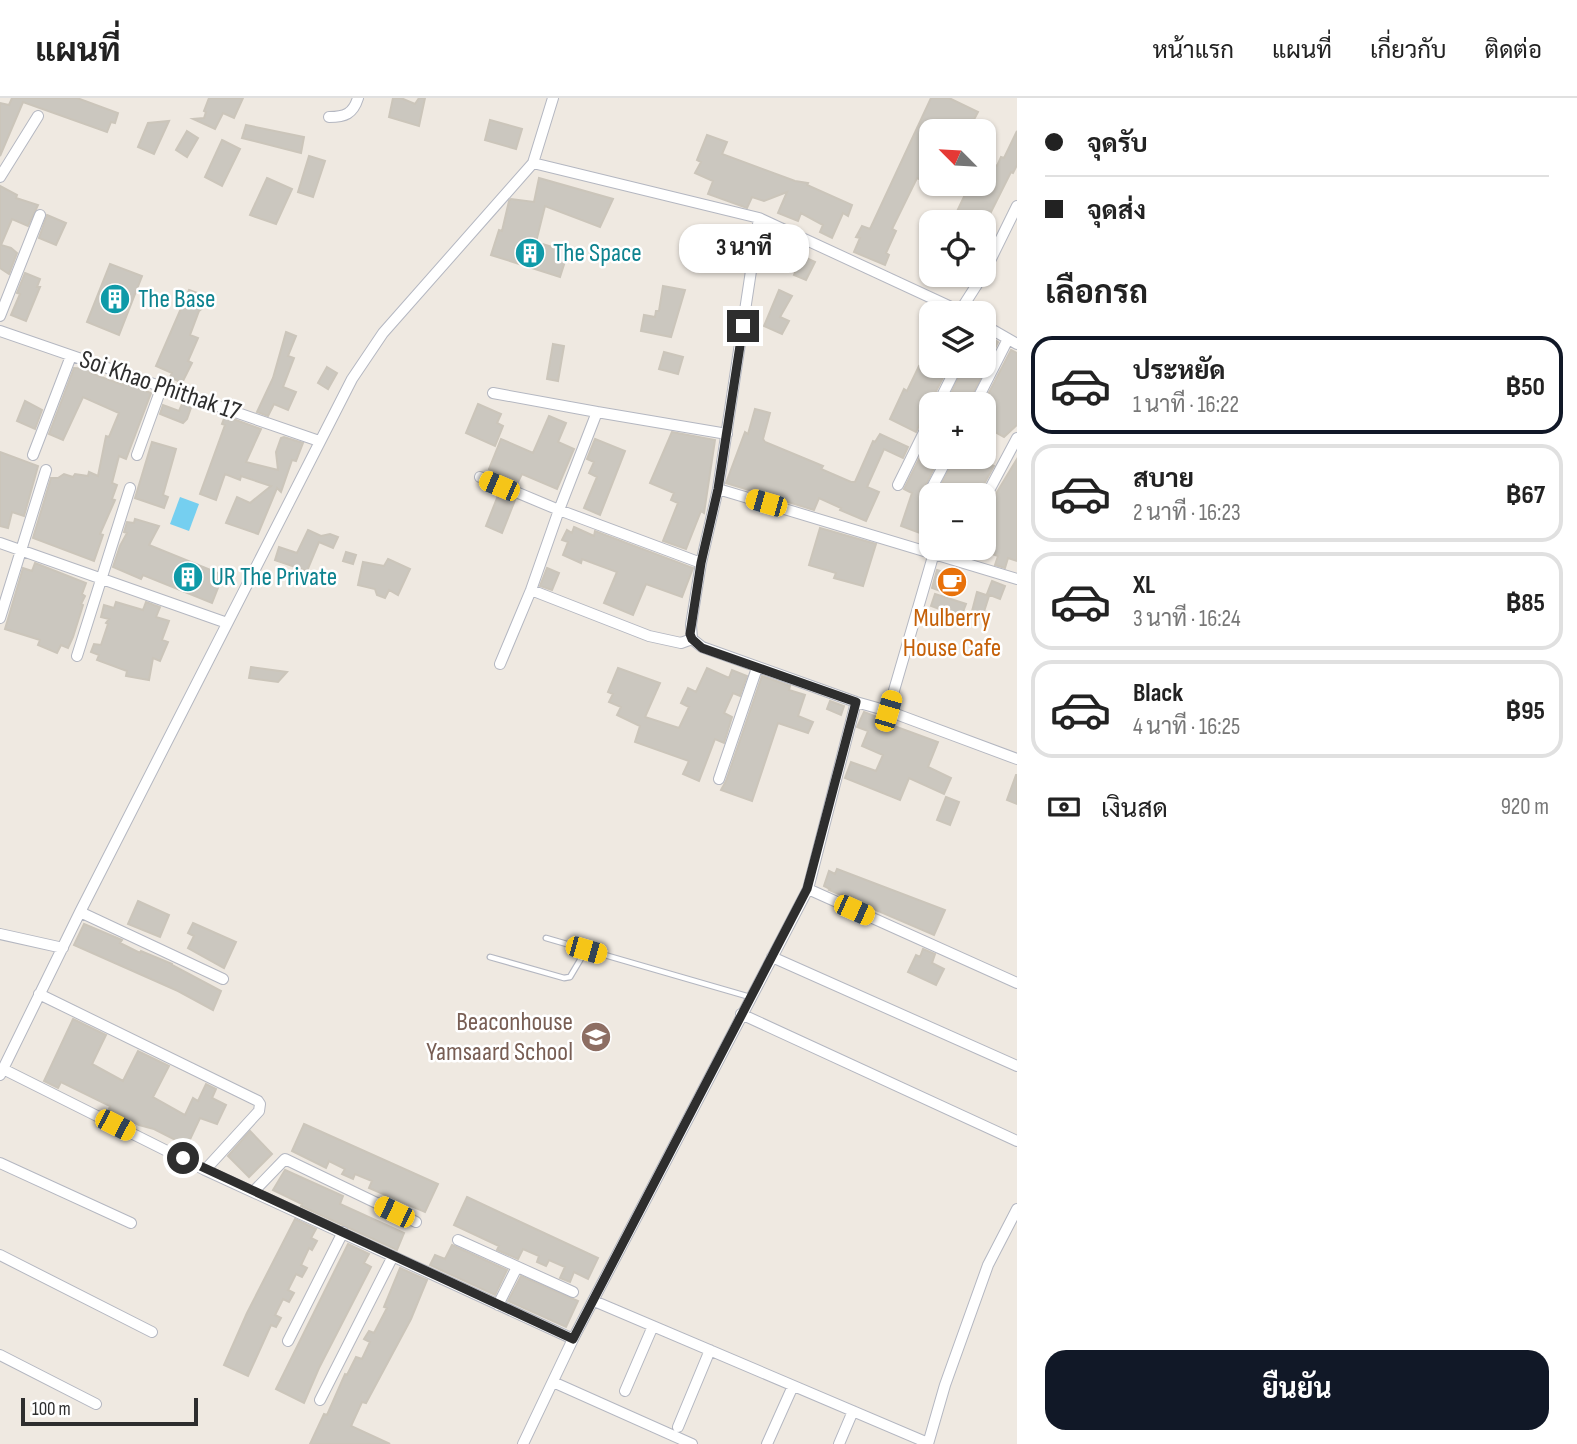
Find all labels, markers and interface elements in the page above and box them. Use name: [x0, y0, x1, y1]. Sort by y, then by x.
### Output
text: แผนที่: [35, 31, 121, 71]
text: หน้าแรก: [1153, 36, 1234, 65]
text: แผนที่: [1272, 36, 1332, 65]
text: เกี่ยวกับ: [1370, 36, 1447, 65]
text: ติดต่อ: [1485, 36, 1542, 65]
north arrow: [919, 119, 996, 196]
map controls: [919, 119, 996, 560]
text: จุดรับ: [1087, 129, 1148, 160]
text: จุดส่ง: [1087, 196, 1146, 227]
button: locate: [919, 210, 996, 287]
callout: 3 นาที: [678, 224, 808, 274]
text: 3 นาที: [716, 234, 772, 262]
building icon: The Space: [513, 236, 547, 270]
place label: The Space: [553, 238, 642, 269]
text: เลือกรถ: [1045, 274, 1148, 313]
building icon: The Base: [98, 282, 132, 316]
place label: The Base: [138, 284, 215, 315]
button: layers: [919, 301, 996, 378]
route end: [727, 310, 759, 342]
street label: Soi Khao Phithak 17: [75, 344, 245, 428]
icon: car: [1049, 354, 1112, 417]
text: ประหยัด: [1133, 356, 1226, 387]
text: ฿50: [1506, 372, 1545, 403]
text: 1 นาที · 16:22: [1133, 391, 1239, 419]
button: +: [919, 392, 996, 469]
icon: car: [1049, 462, 1112, 525]
text: สบาย: [1133, 464, 1194, 495]
car: [476, 468, 523, 504]
text: ฿67: [1506, 480, 1545, 511]
button: −: [919, 483, 996, 560]
car: [743, 487, 790, 519]
text: 2 นาที · 16:23: [1133, 499, 1241, 527]
building icon: UR The Private: [171, 560, 205, 594]
place label: UR The Private: [211, 562, 337, 593]
cafe icon: Mulberry House Cafe: [935, 565, 969, 599]
icon: car: [1049, 570, 1112, 633]
text: XL: [1133, 570, 1155, 601]
text: ฿85: [1506, 588, 1545, 619]
place label: Mulberry House Cafe: [903, 603, 1001, 664]
text: 3 นาที · 16:24: [1133, 605, 1241, 633]
icon: car: [1049, 678, 1112, 741]
text: Black: [1133, 678, 1183, 709]
car: [873, 688, 904, 734]
text: ฿95: [1506, 696, 1545, 727]
text: 4 นาที · 16:25: [1133, 713, 1240, 741]
icon: cash: [1045, 788, 1083, 826]
text: 920 m: [1501, 793, 1549, 821]
text: เงินสด: [1101, 794, 1168, 825]
car: [831, 892, 878, 928]
car: [563, 934, 610, 966]
place label: Beaconhouse Yamsaard School: [426, 1007, 573, 1068]
school or university icon: Beaconhouse Yamsaard School: [579, 1020, 613, 1054]
car: [92, 1106, 139, 1144]
route start: [167, 1142, 199, 1174]
car: [371, 1193, 418, 1231]
button: ยืนยัน: [1045, 1350, 1549, 1430]
scale bar: [21, 1395, 198, 1427]
text: 100 m: [32, 1398, 71, 1421]

